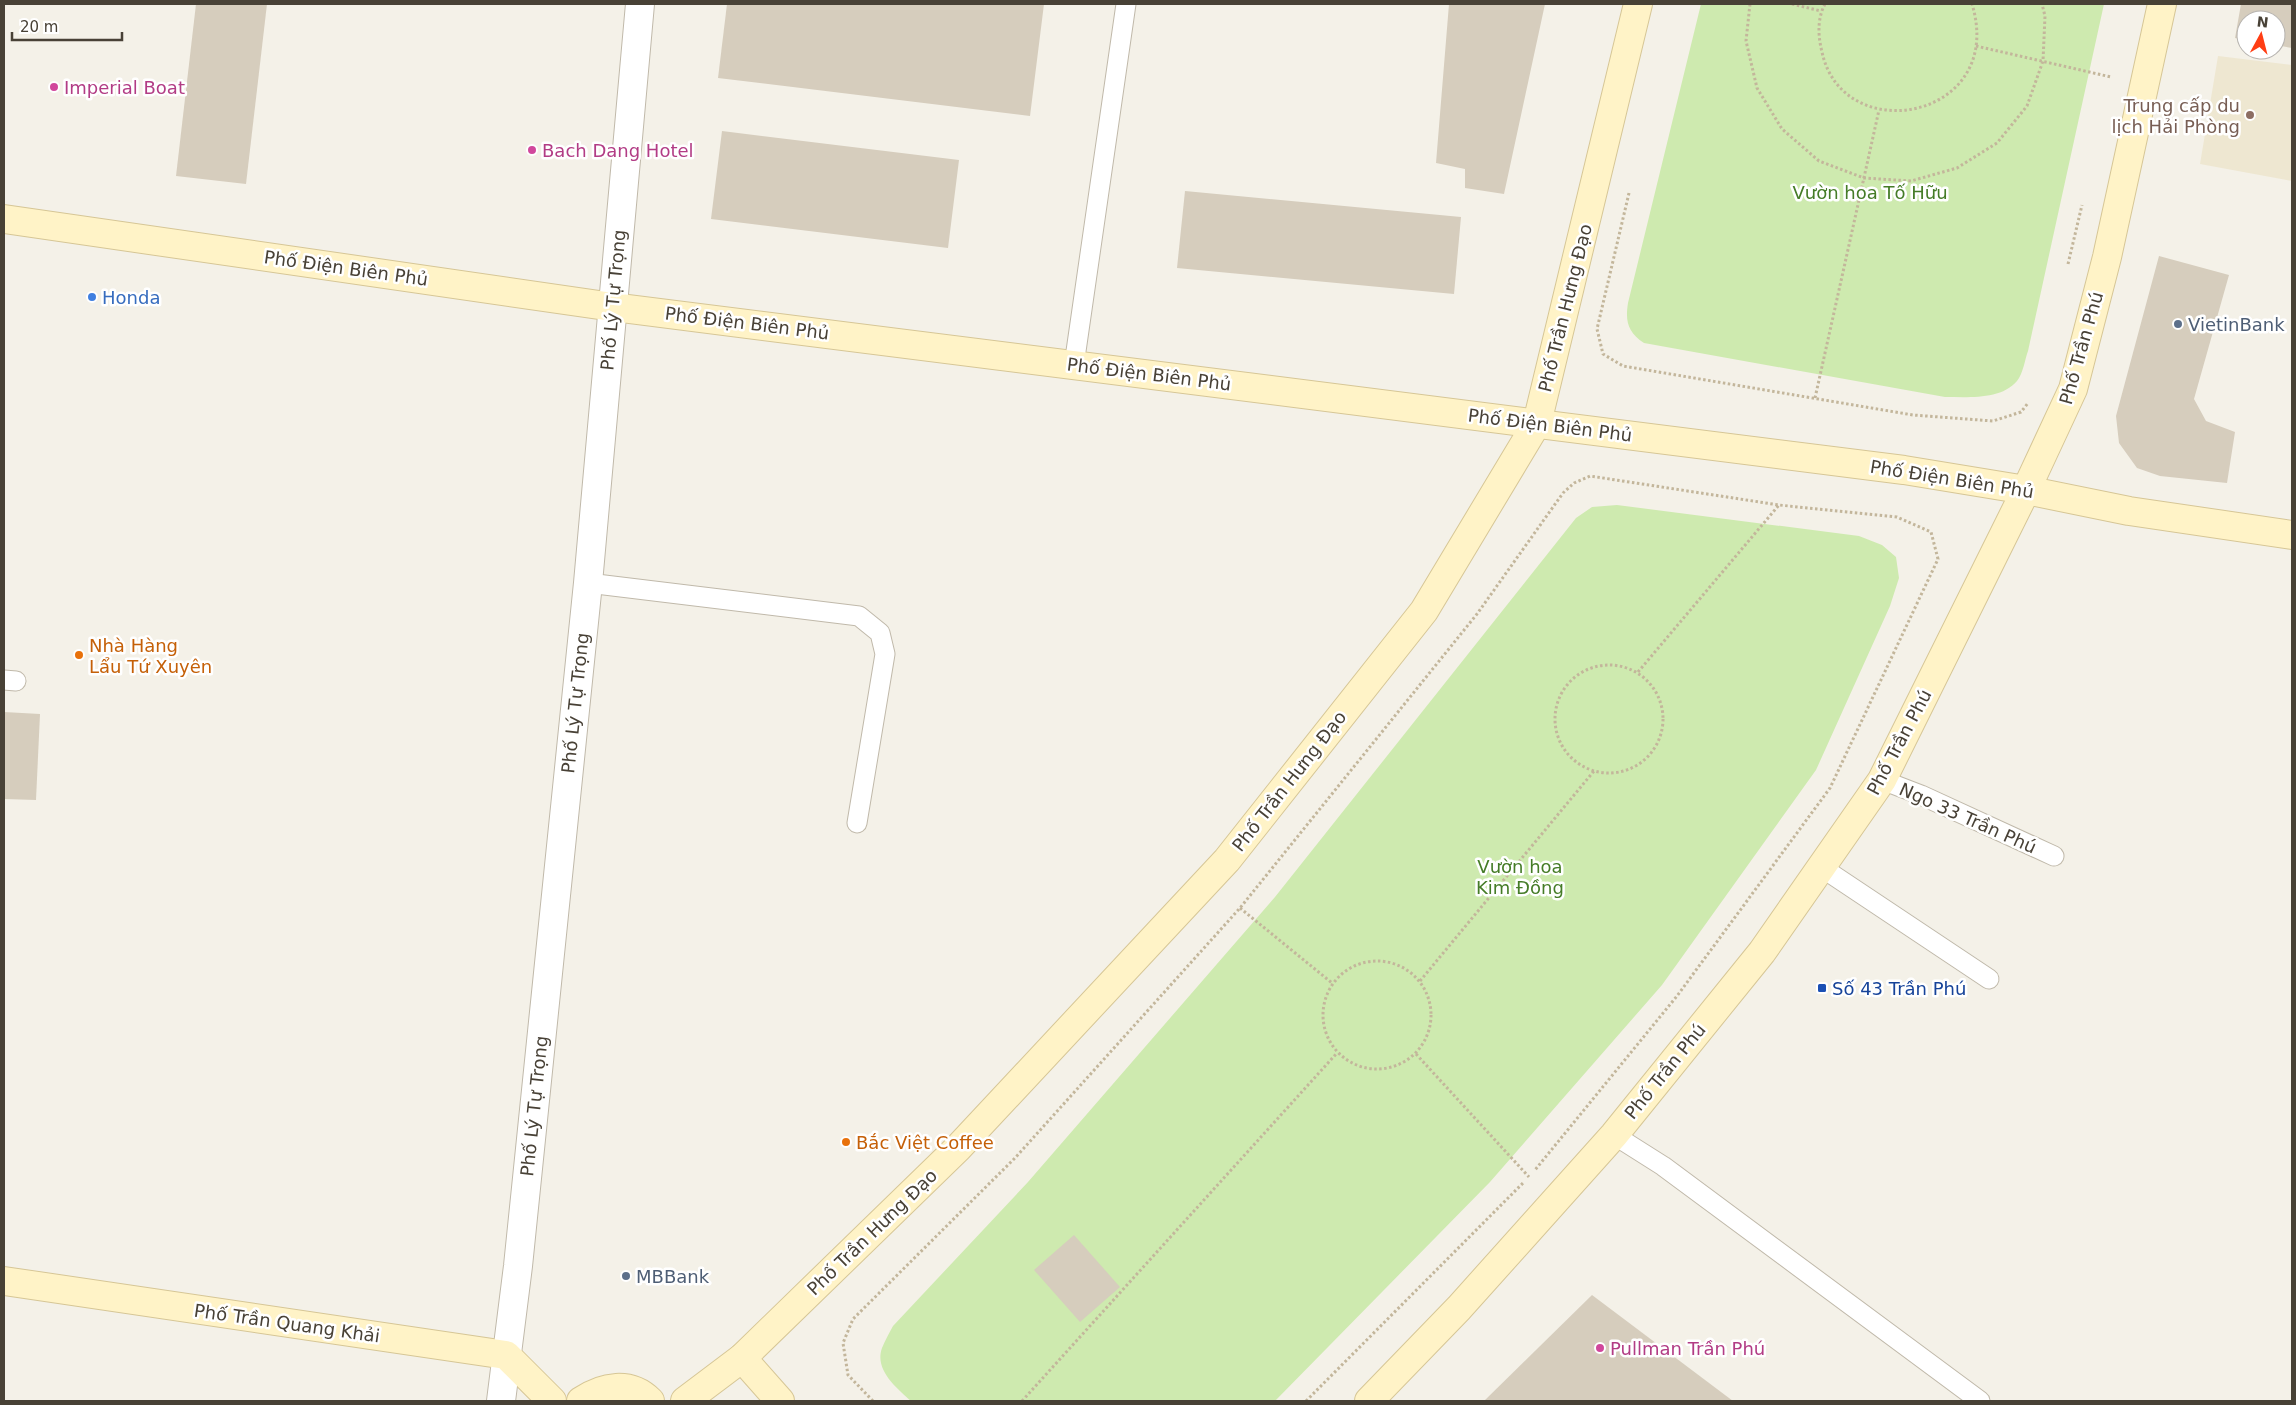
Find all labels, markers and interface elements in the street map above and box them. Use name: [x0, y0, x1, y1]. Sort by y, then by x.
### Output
scale bar: [12, 10, 122, 42]
north arrow: [2236, 10, 2286, 60]
text: N: [2256, 13, 2269, 31]
text: 20 m: [20, 18, 58, 36]
place label: Imperial Boat: [64, 77, 185, 98]
marker: Imperial Boat: [48, 81, 60, 93]
place label: Trung cấp du lịch Hải Phòng: [2112, 95, 2240, 137]
marker: Trung cấp du lịch Hải Phòng: [2244, 109, 2256, 121]
place label: Bach Dang Hotel: [542, 140, 694, 161]
marker: Bach Dang Hotel: [526, 144, 538, 156]
park label: Vườn hoa Tố Hữu: [1792, 182, 1948, 203]
street label: Phố Trần Hưng Đạo: [1534, 222, 1596, 394]
street label: Phố Lý Tự Trọng: [596, 229, 630, 371]
street label: Phố Điện Biên Phủ: [263, 246, 429, 290]
place label: Honda: [102, 287, 160, 308]
street label: Phố Trần Phú: [2055, 289, 2107, 407]
marker: Honda: [86, 291, 98, 303]
street label: Phố Điện Biên Phủ: [664, 303, 830, 343]
place label: VietinBank: [2188, 314, 2285, 335]
marker: VietinBank: [2172, 318, 2184, 330]
street label: Phố Điện Biên Phủ: [1066, 354, 1232, 394]
street label: Phố Điện Biên Phủ: [1467, 405, 1633, 445]
street label: Phố Điện Biên Phủ: [1869, 456, 2035, 502]
street label: Phố Lý Tự Trọng: [557, 632, 593, 774]
place label: Nhà Hàng Lẩu Tứ Xuyên: [89, 635, 212, 677]
marker: Nhà Hàng Lẩu Tứ Xuyên: [73, 649, 85, 661]
street label: Phố Trần Phú: [1862, 686, 1936, 798]
street label: Phố Trần Hưng Đạo: [1228, 707, 1350, 855]
street label: Ngo 33 Trần Phú: [1896, 778, 2040, 858]
park label: Vườn hoa Kim Đồng: [1476, 856, 1564, 898]
place label: Số 43 Trần Phú: [1832, 978, 1966, 999]
marker: Số 43 Trần Phú: [1816, 982, 1828, 994]
street label: Phố Trần Phú: [1620, 1019, 1710, 1123]
street label: Phố Lý Tự Trọng: [516, 1035, 552, 1177]
place label: Bắc Việt Coffee: [856, 1132, 994, 1153]
marker: Bắc Việt Coffee: [840, 1136, 852, 1148]
street label: Phố Trần Hưng Đạo: [803, 1165, 941, 1299]
place label: MBBank: [636, 1266, 710, 1287]
marker: MBBank: [620, 1270, 632, 1282]
street label: Phố Trần Quang Khải: [193, 1300, 381, 1346]
place label: Pullman Trần Phú: [1610, 1338, 1765, 1359]
marker: Pullman Trần Phú: [1594, 1342, 1606, 1354]

